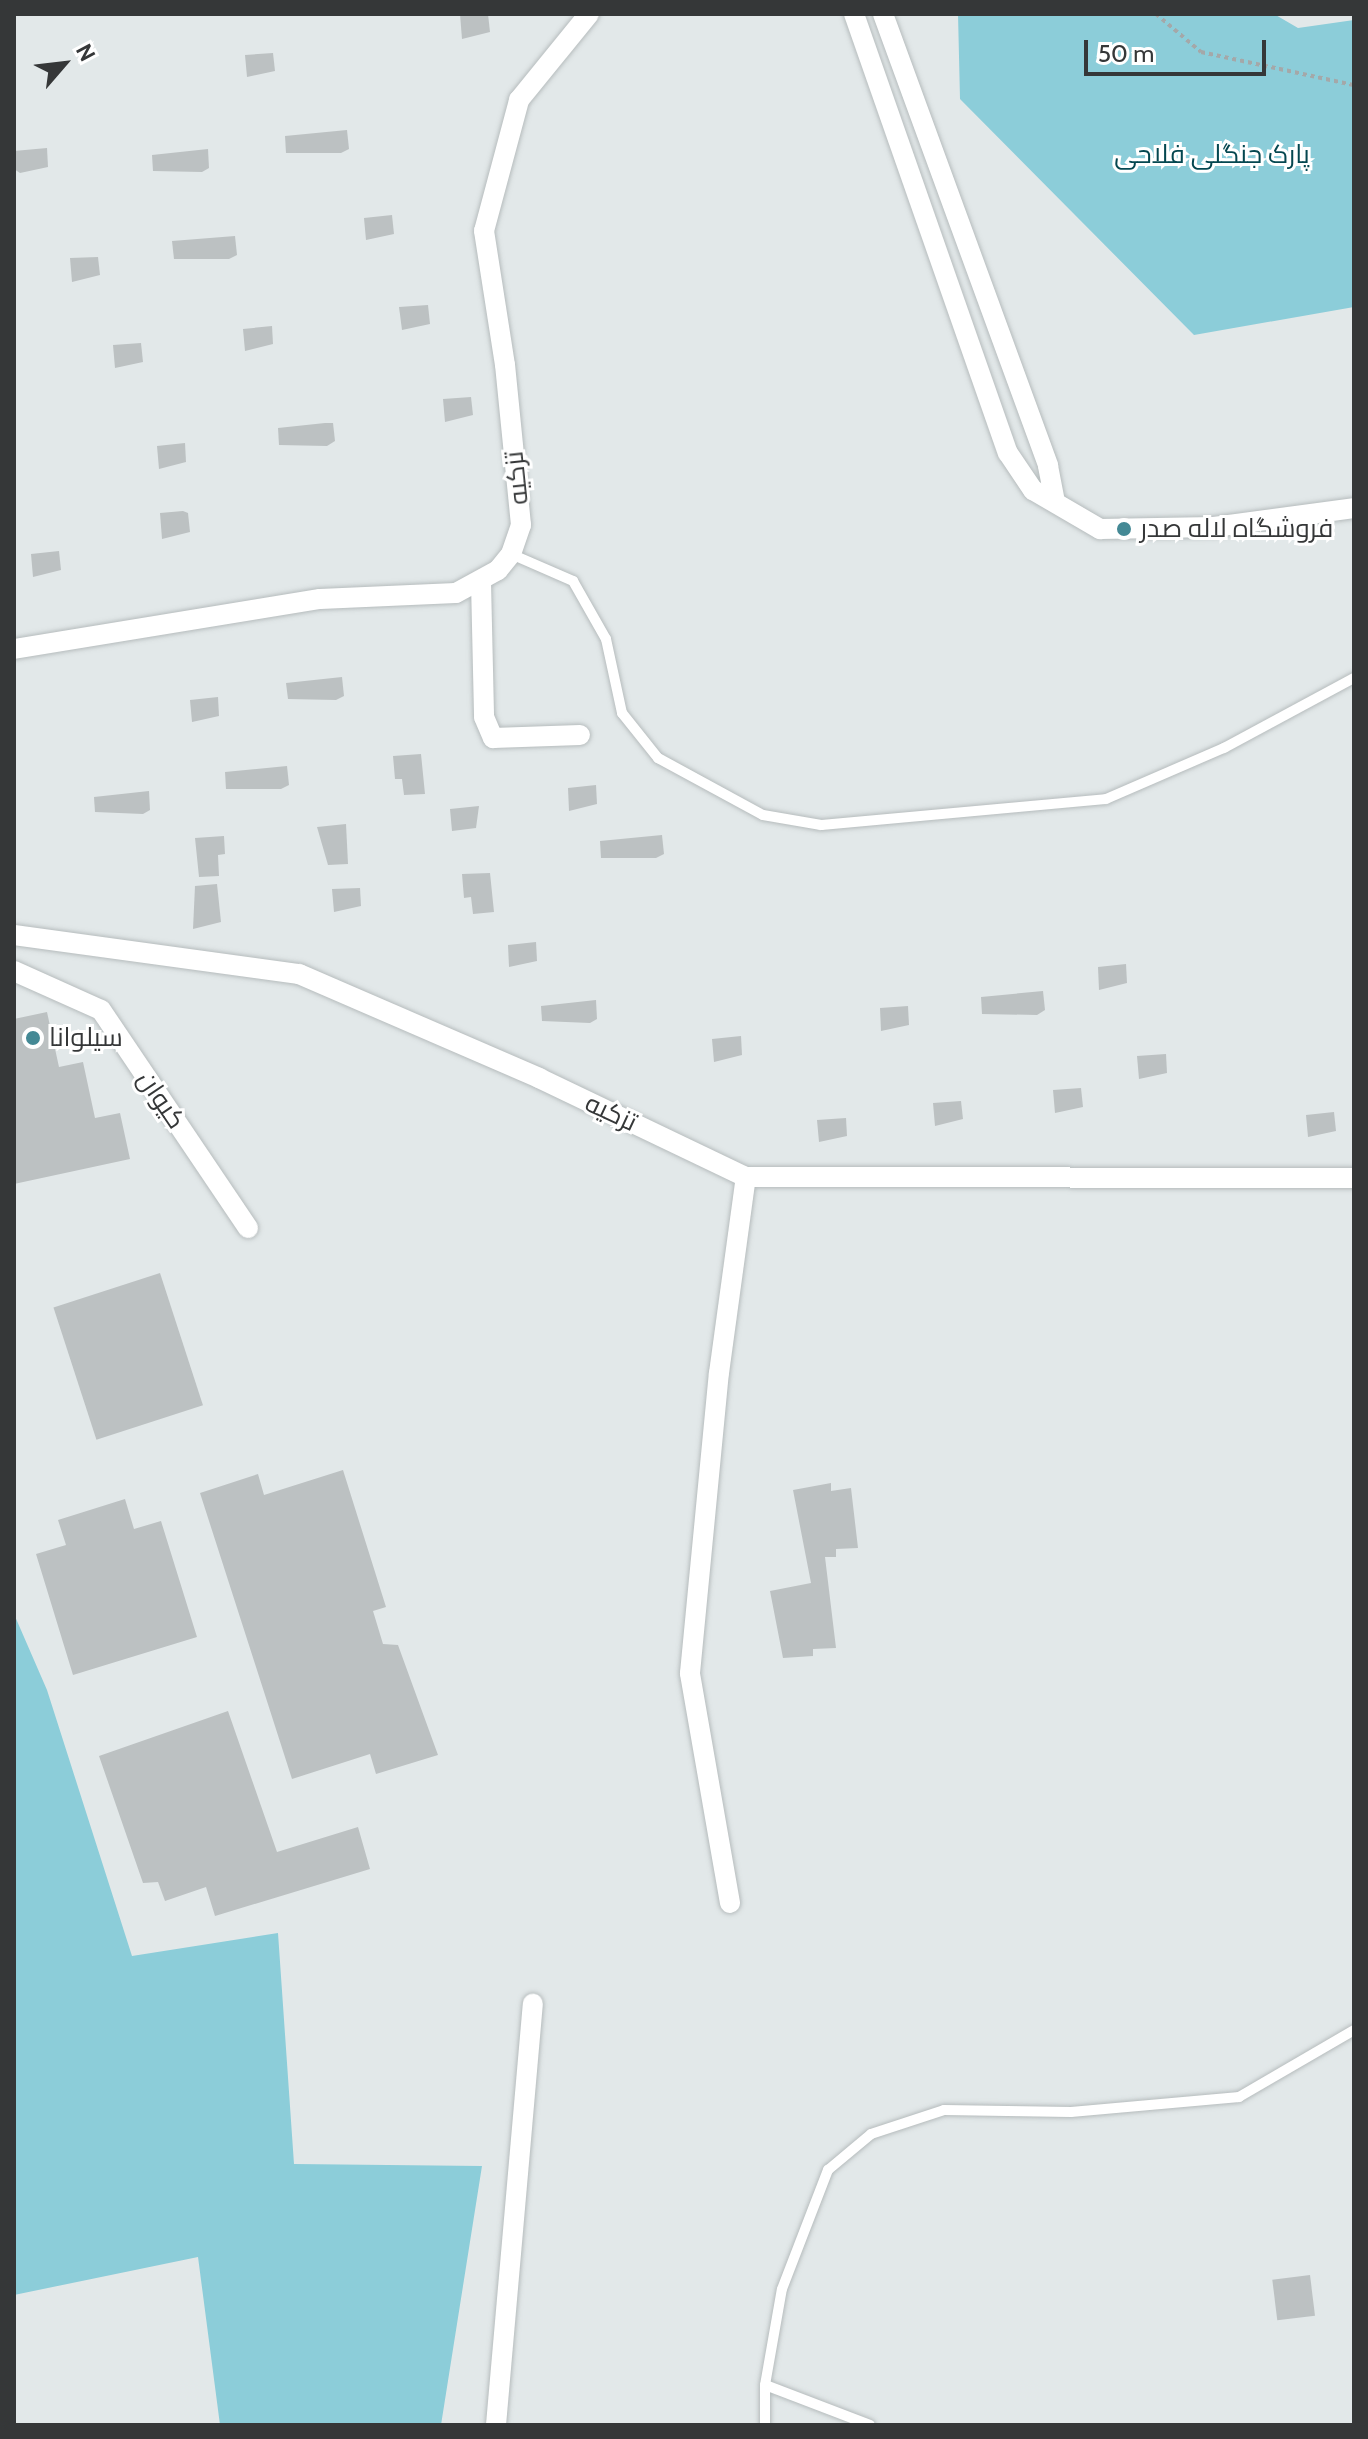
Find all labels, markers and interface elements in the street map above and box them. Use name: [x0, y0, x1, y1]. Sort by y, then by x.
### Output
north arrow: [24, 24, 104, 104]
scale bar: [1088, 24, 1270, 74]
text: N: [70, 39, 101, 66]
text: 50 m: [1098, 39, 1154, 68]
park label: پارک جنگلی فلاحی: [1114, 139, 1310, 171]
street label: تزکیه: [499, 450, 535, 506]
place label: فروشگاه لاله صدر: [1140, 513, 1333, 545]
marker: فروشگاه لاله صدر: [1115, 520, 1133, 538]
place label: سیلوانا: [49, 1022, 123, 1054]
marker: سیلوانا: [24, 1029, 42, 1047]
street label: کیوان: [130, 1065, 192, 1135]
street label: تزکیه: [580, 1088, 642, 1138]

